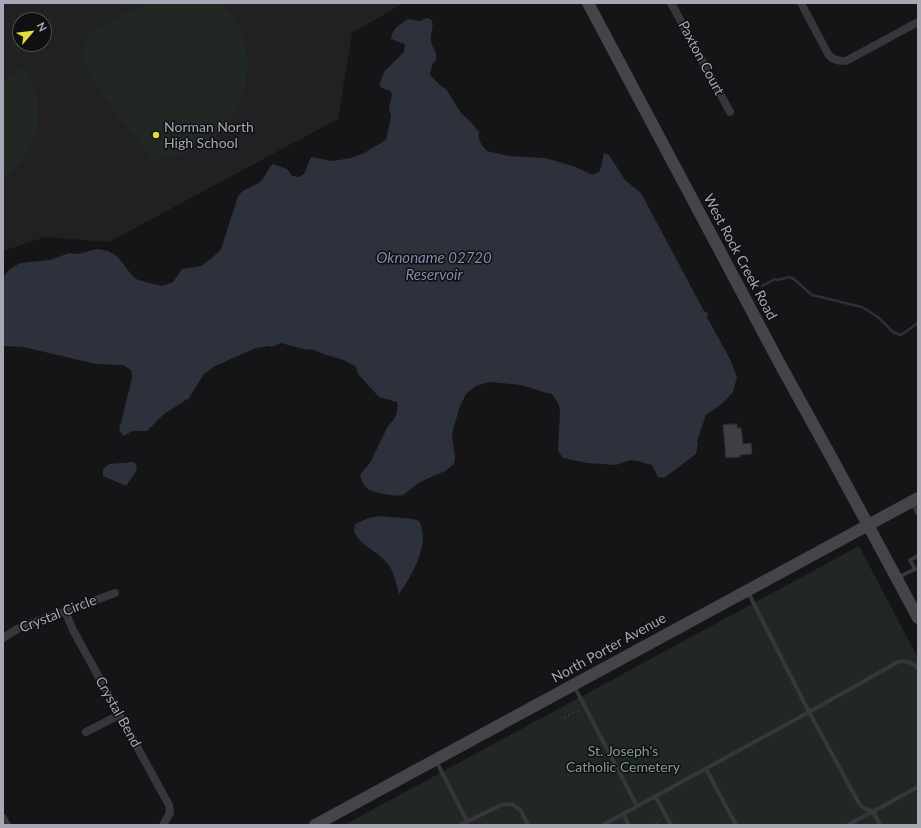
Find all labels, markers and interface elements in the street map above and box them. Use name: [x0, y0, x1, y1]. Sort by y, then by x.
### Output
north arrow: [12, 12, 52, 52]
street label: Paxton Court: [674, 18, 728, 98]
text: N: [34, 20, 50, 33]
place label: Norman North High School: [164, 119, 254, 152]
marker: Norman North High School: [151, 130, 161, 140]
street label: West Rock Creek Road: [700, 191, 780, 323]
water label: Oknoname 02720 Reservoir: [376, 249, 492, 284]
street label: Crystal Circle: [17, 592, 99, 636]
street label: North Porter Avenue: [549, 610, 669, 686]
street label: Crystal Bend: [92, 674, 144, 750]
park label: St. Joseph's Catholic Cemetery: [566, 743, 680, 776]

